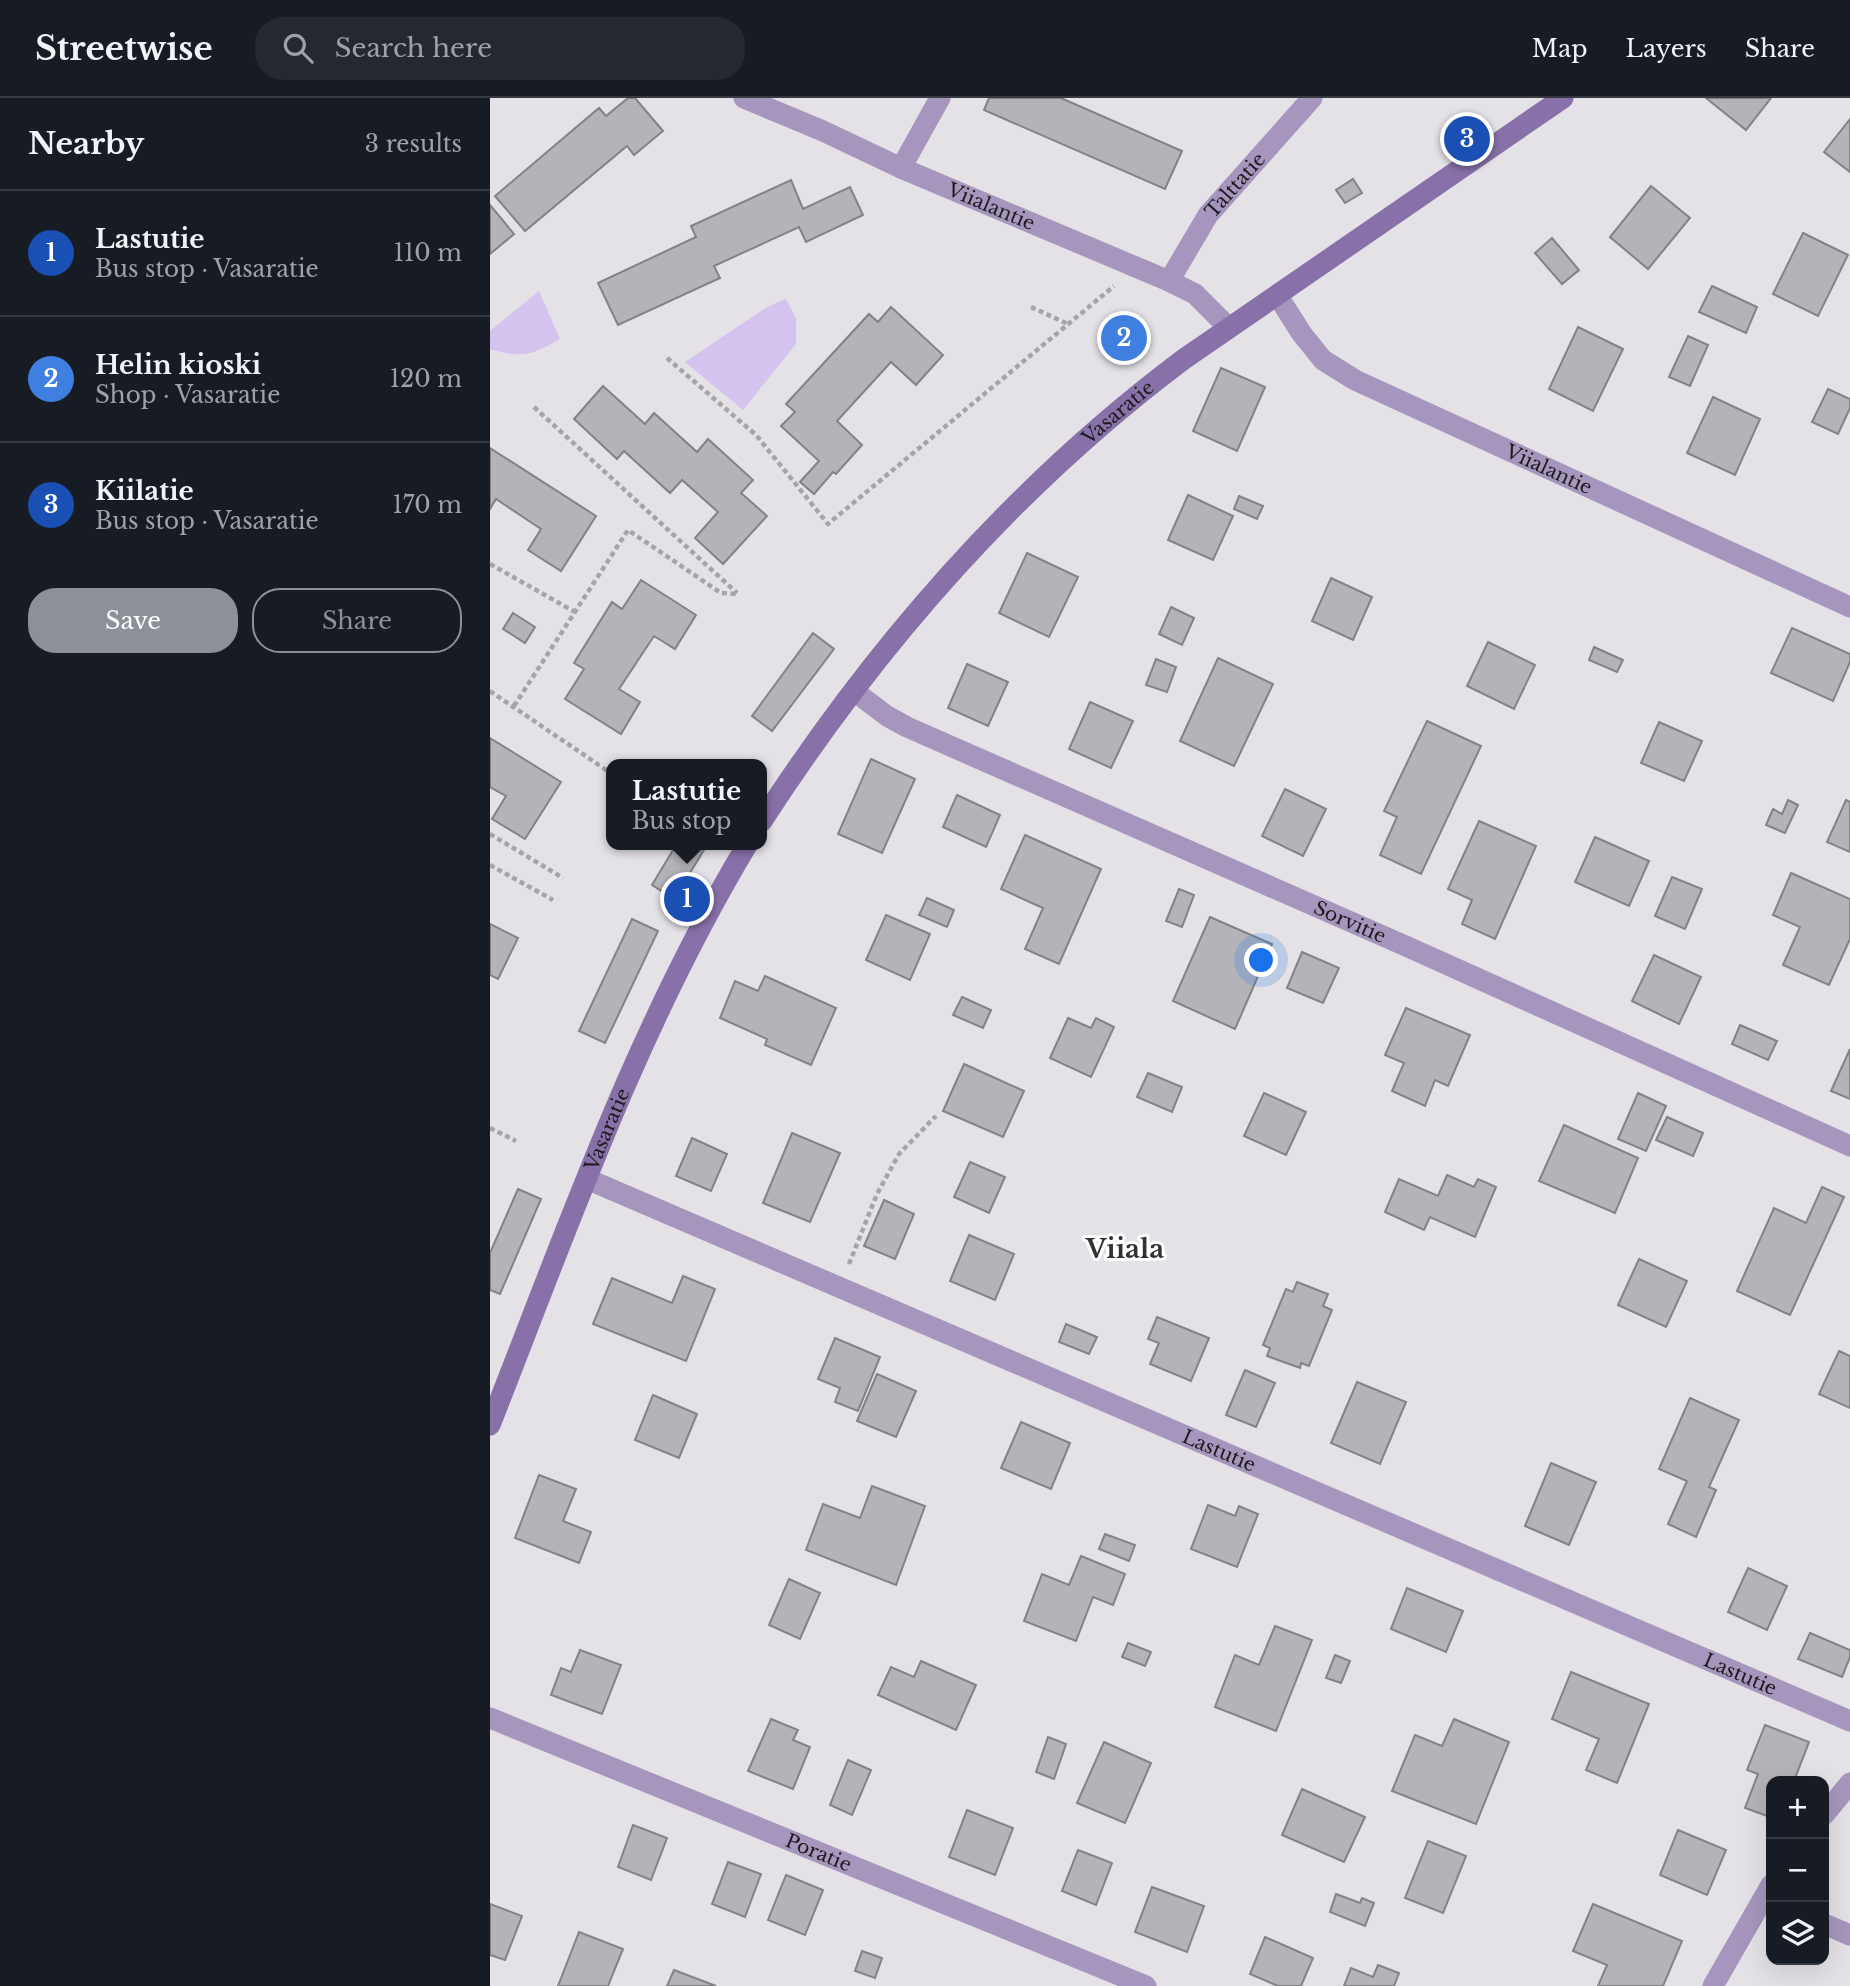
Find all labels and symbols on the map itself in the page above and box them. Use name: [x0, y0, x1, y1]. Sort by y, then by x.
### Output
pin: 3: [1444, 113, 1490, 165]
street label: Talttatie: [1200, 148, 1270, 223]
street label: Viialantie: [943, 178, 1038, 235]
pin: 2: [1101, 312, 1147, 364]
street label: Vasaratie: [1077, 376, 1159, 450]
street label: Viialantie: [1501, 439, 1596, 499]
pin: 1: [664, 873, 710, 925]
street label: Sorvitie: [1310, 896, 1389, 948]
your location: [1244, 943, 1278, 977]
street label: Vasaratie: [579, 1085, 635, 1175]
district label: Viiala: [1085, 1233, 1164, 1265]
street label: Lastutie: [1179, 1425, 1259, 1477]
street label: Lastutie: [1700, 1649, 1780, 1700]
street label: Poratie: [782, 1829, 855, 1876]

